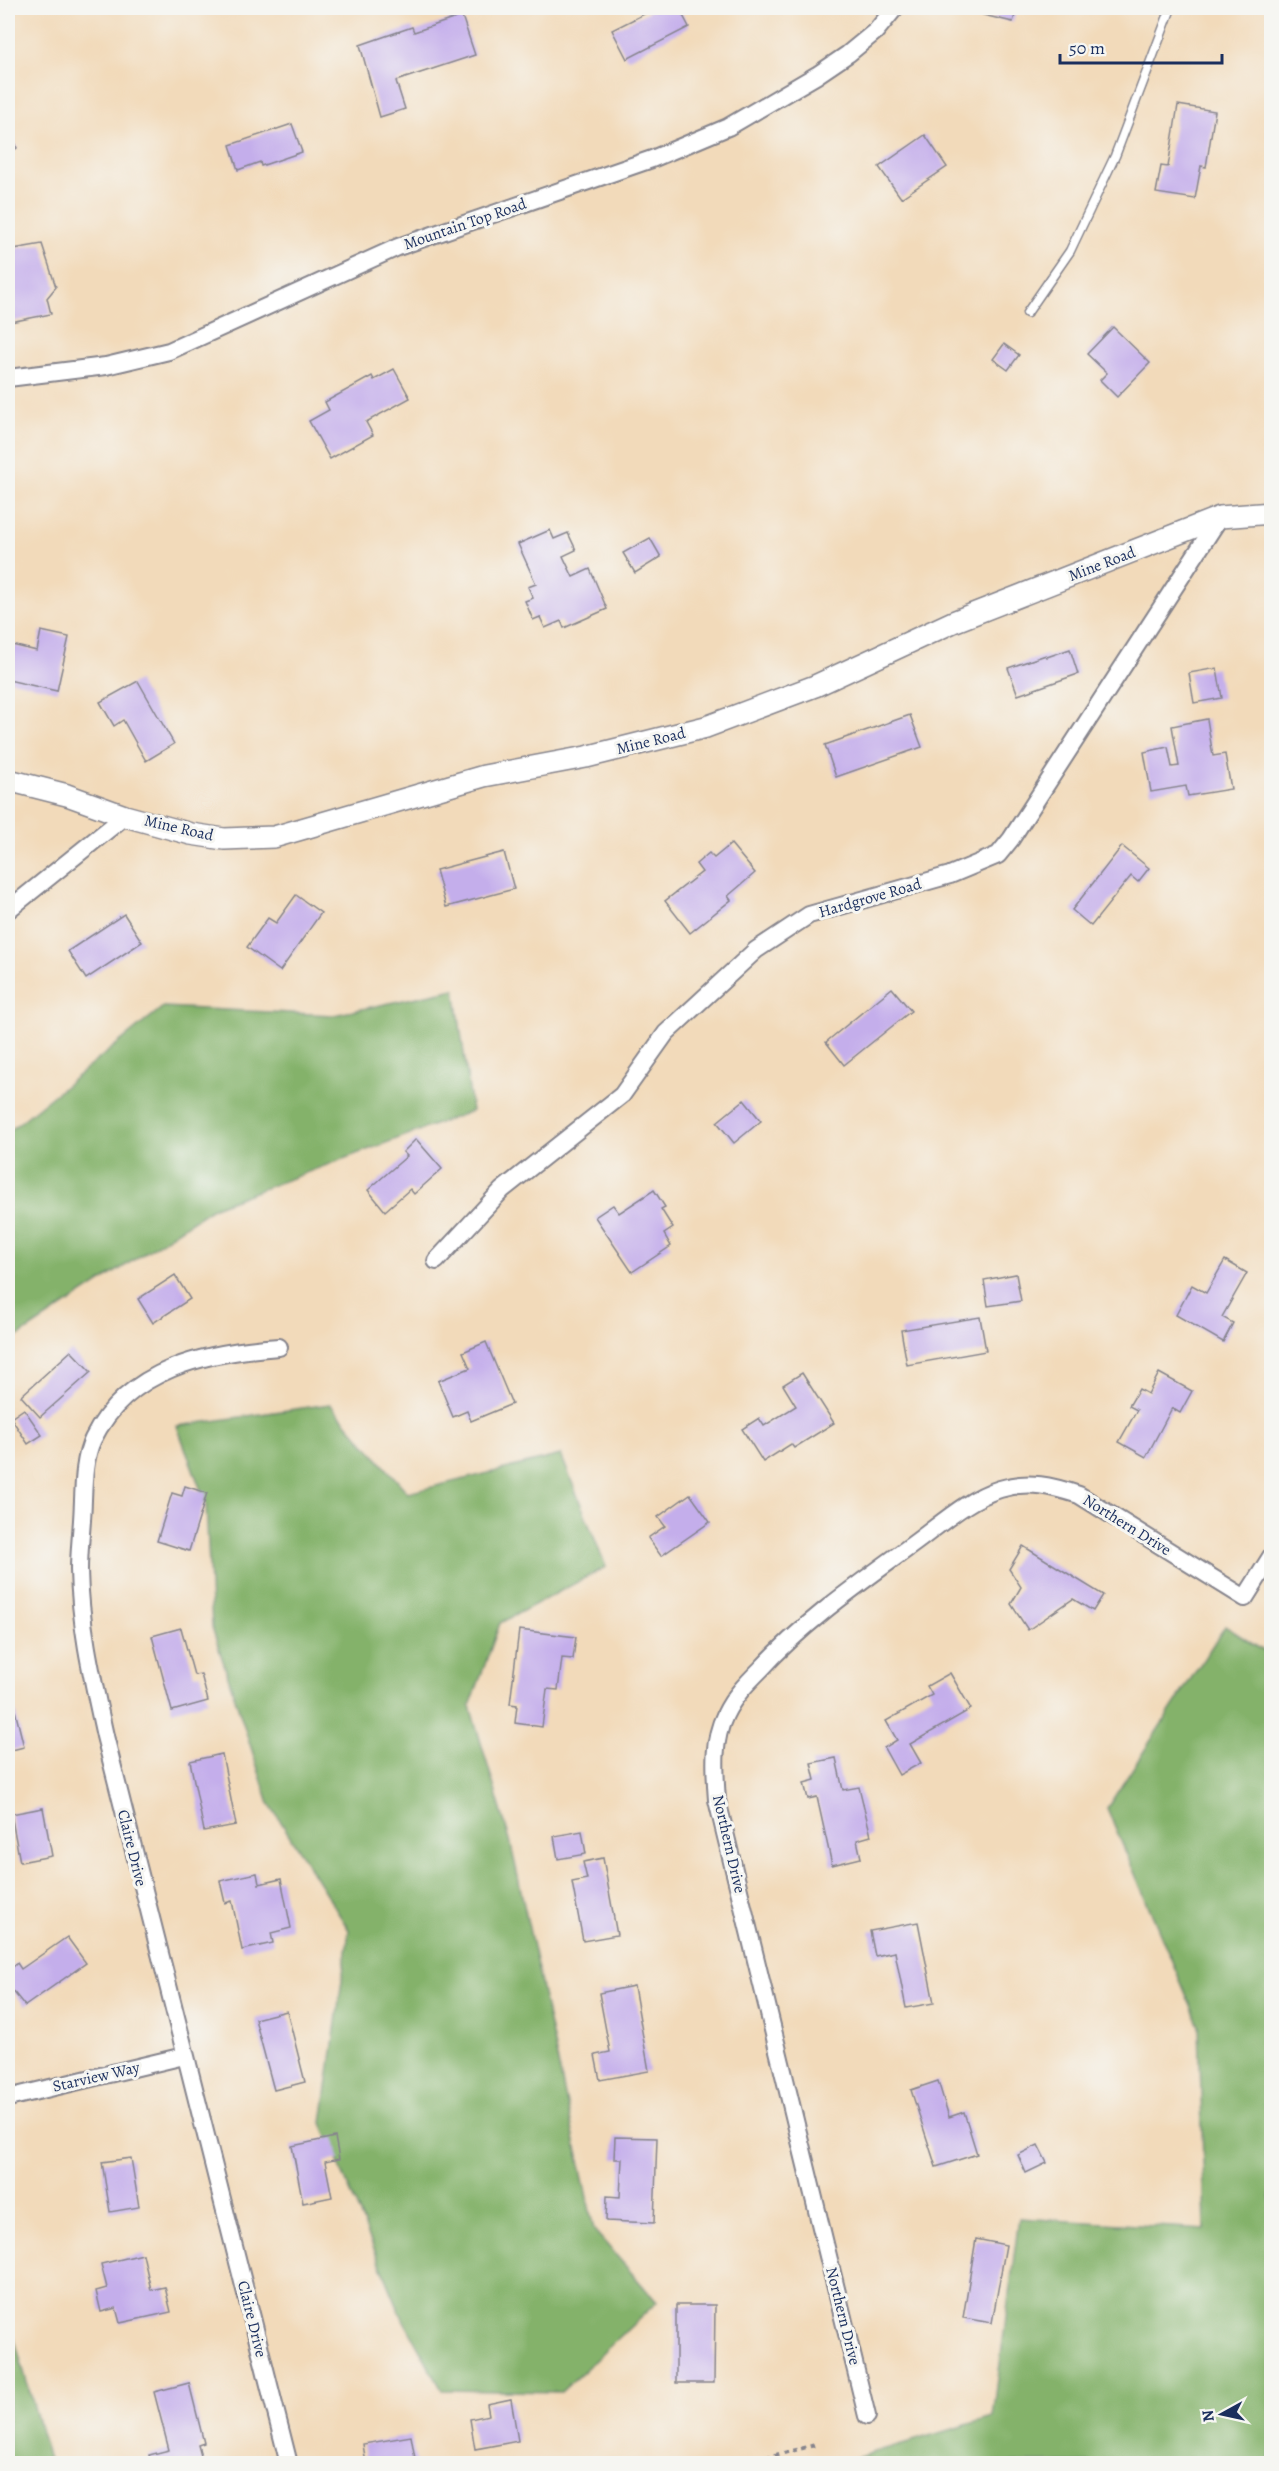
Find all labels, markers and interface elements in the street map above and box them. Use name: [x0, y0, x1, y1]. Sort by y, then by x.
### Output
scale bar: [1060, 27, 1222, 65]
text: 50 m: [1069, 36, 1105, 60]
street label: Mountain Top Road: [401, 193, 530, 255]
street label: Mine Road: [1065, 541, 1139, 587]
street label: Mine Road: [614, 722, 688, 760]
street label: Mine Road: [142, 809, 216, 847]
street label: Hardgrove Road: [816, 873, 924, 923]
street label: Northern Drive: [1079, 1489, 1175, 1561]
street label: Northern Drive: [707, 1793, 751, 1895]
street label: Claire Drive: [112, 1807, 152, 1889]
street label: Starview Way: [50, 2056, 143, 2098]
street label: Northern Drive: [820, 2265, 866, 2367]
street label: Claire Drive: [232, 2278, 272, 2360]
north arrow: [1192, 2384, 1252, 2444]
text: N: [1196, 2408, 1220, 2423]

